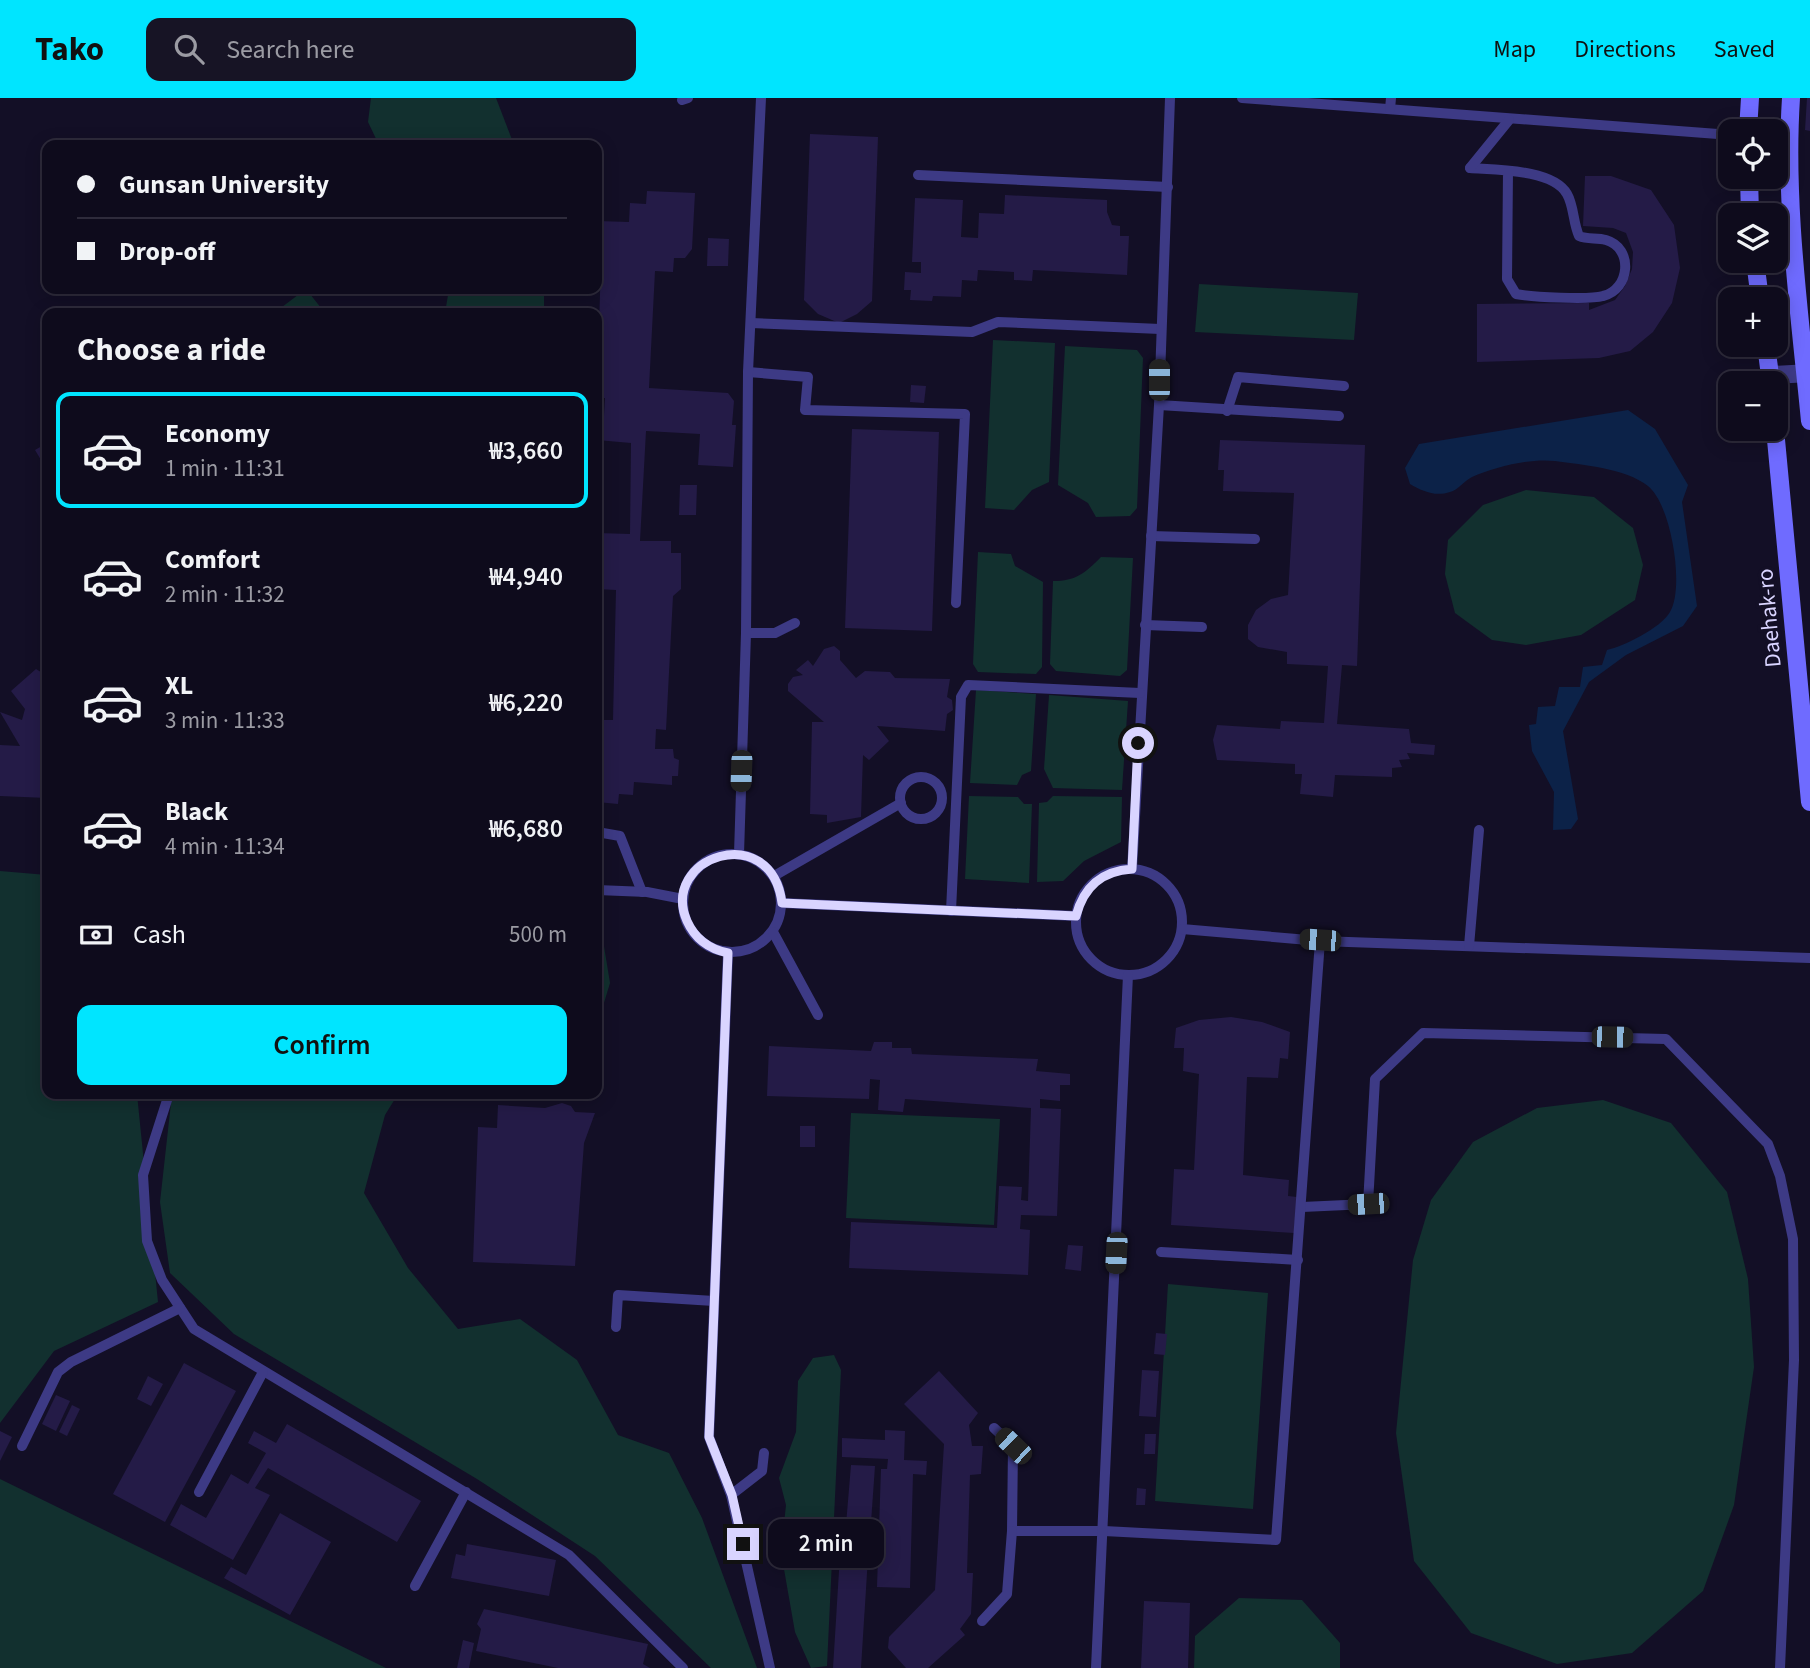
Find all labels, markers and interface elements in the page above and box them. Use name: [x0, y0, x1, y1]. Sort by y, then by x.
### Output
search box: [146, 18, 636, 81]
text: Tako: [35, 26, 104, 73]
icon: search: [170, 30, 208, 68]
text: Search here: [226, 31, 354, 68]
text: Map: [1493, 32, 1536, 67]
text: Directions: [1574, 32, 1676, 67]
text: Saved: [1714, 32, 1775, 67]
map controls: [1718, 119, 1788, 441]
button: locate: [1718, 119, 1788, 189]
text: Gunsan University: [119, 166, 329, 203]
button: layers: [1718, 203, 1788, 273]
text: Drop-off: [119, 233, 215, 270]
button: +: [1718, 287, 1788, 357]
text: Choose a ride: [77, 327, 266, 373]
car: [1149, 359, 1170, 401]
button: −: [1718, 371, 1788, 441]
text: Economy: [165, 415, 270, 452]
icon: car: [81, 419, 144, 482]
text: ₩3,660: [489, 432, 563, 469]
text: 1 min · 11:31: [165, 452, 285, 485]
text: Comfort: [165, 541, 260, 578]
icon: car: [81, 545, 144, 608]
text: ₩4,940: [489, 558, 563, 595]
street label: Daehak-ro: [1748, 567, 1790, 669]
text: 2 min · 11:32: [165, 578, 285, 611]
text: XL: [165, 667, 193, 704]
icon: car: [81, 671, 144, 734]
text: ₩6,220: [489, 684, 563, 721]
text: 3 min · 11:33: [165, 704, 285, 737]
route start: [1122, 727, 1154, 759]
car: [730, 750, 753, 792]
text: Black: [165, 793, 228, 830]
icon: car: [81, 797, 144, 860]
text: ₩6,680: [489, 810, 563, 847]
text: 4 min · 11:34: [165, 830, 285, 863]
icon: cash: [77, 916, 115, 954]
text: Cash: [133, 916, 186, 953]
text: 500 m: [509, 918, 567, 951]
car: [1299, 928, 1342, 952]
button: Confirm: [77, 1005, 567, 1085]
car: [1591, 1026, 1634, 1048]
car: [1347, 1192, 1390, 1216]
car: [1105, 1231, 1128, 1275]
car: [991, 1424, 1036, 1468]
callout: 2 min: [768, 1520, 883, 1568]
text: 2 min: [799, 1527, 853, 1560]
route end: [727, 1528, 759, 1560]

